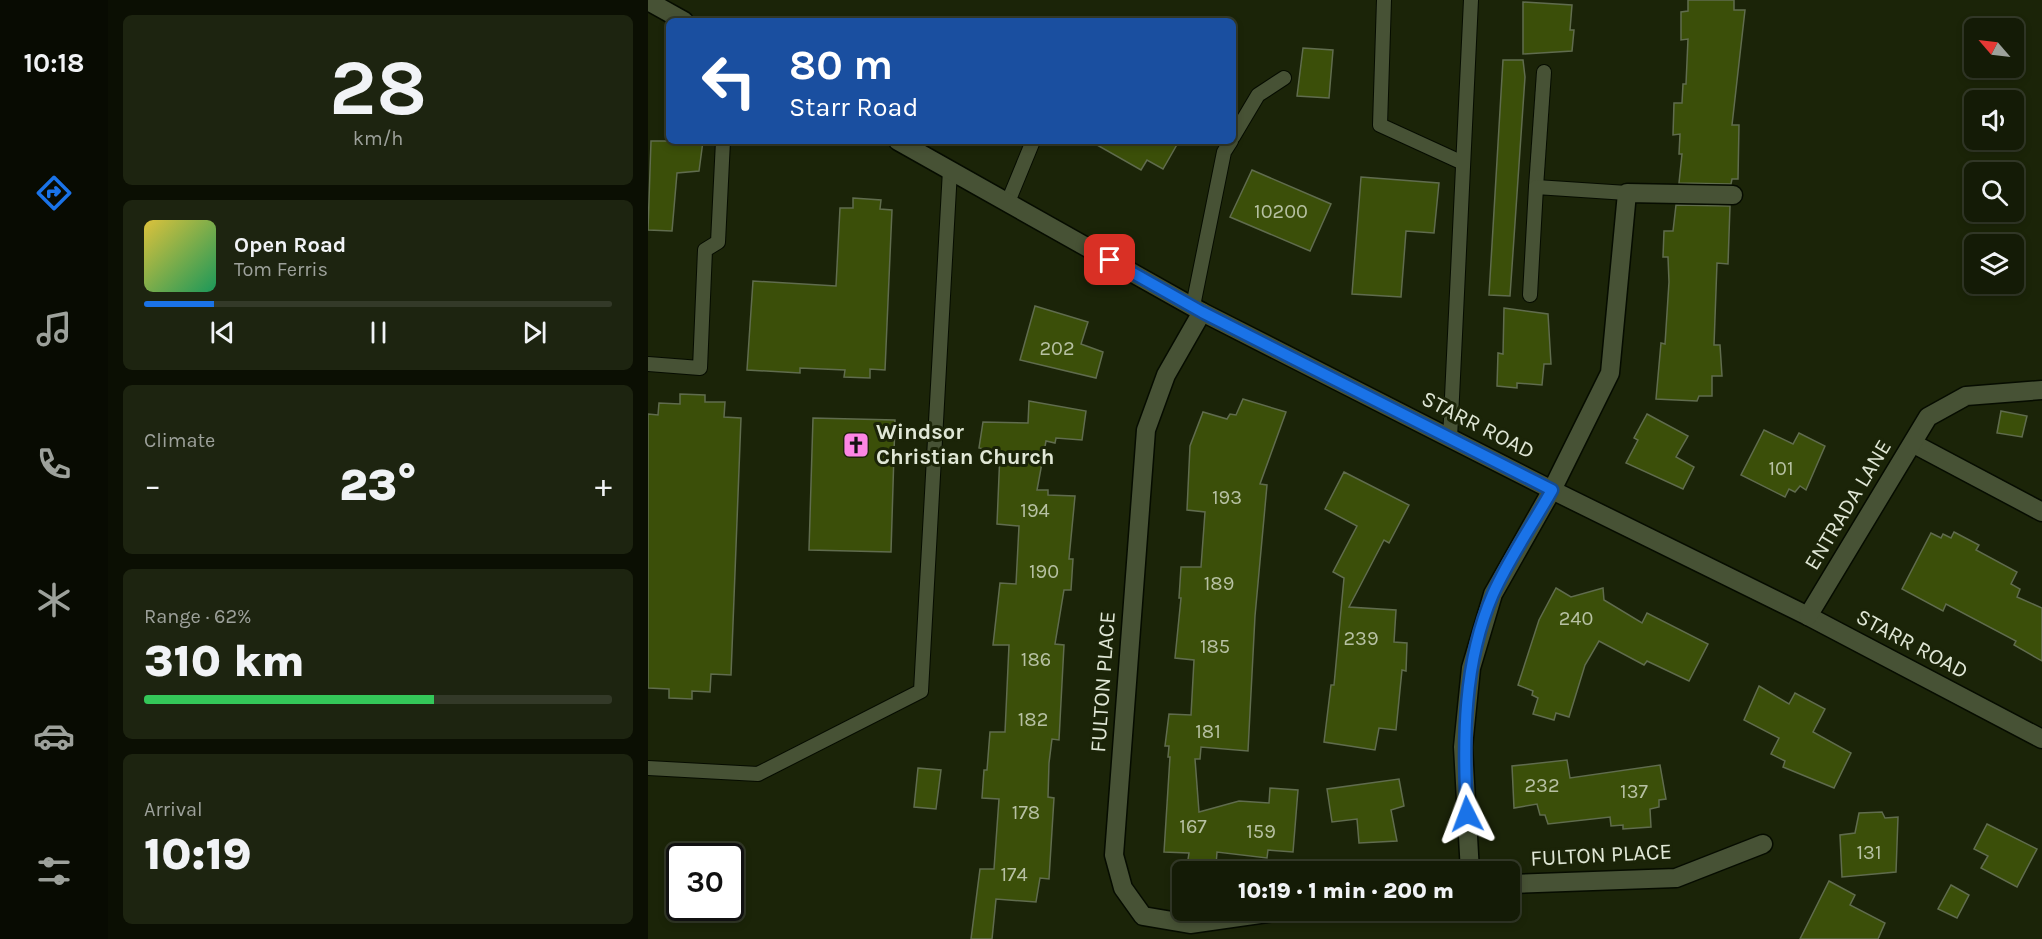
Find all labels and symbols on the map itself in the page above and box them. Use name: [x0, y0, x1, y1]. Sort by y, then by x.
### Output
north arrow: [1964, 18, 2024, 78]
house number: 10200: [1254, 200, 1308, 223]
pin: [1084, 234, 1135, 285]
house number: 202: [1039, 337, 1075, 360]
street label: STARR ROAD: [1417, 385, 1539, 465]
place label: Windsor Christian Church: [876, 419, 1055, 470]
church icon: Windsor Christian Church: [841, 430, 871, 460]
street label: ENTRADA LANE: [1799, 435, 1897, 575]
house number: 101: [1768, 457, 1794, 480]
house number: 193: [1212, 486, 1242, 509]
house number: 194: [1020, 499, 1050, 522]
house number: 190: [1029, 560, 1059, 583]
house number: 189: [1204, 572, 1234, 595]
street label: STARR ROAD: [1852, 604, 1972, 684]
house number: 240: [1559, 607, 1593, 630]
street label: FULTON PLACE: [1085, 610, 1121, 754]
house number: 239: [1344, 627, 1379, 650]
house number: 185: [1200, 635, 1230, 658]
house number: 186: [1021, 648, 1051, 671]
house number: 182: [1018, 708, 1048, 731]
house number: 181: [1195, 720, 1221, 743]
house number: 232: [1525, 774, 1560, 797]
house number: 137: [1620, 780, 1649, 803]
position arrow: [1435, 782, 1499, 846]
house number: 178: [1012, 801, 1040, 824]
house number: 167: [1179, 815, 1207, 838]
house number: 159: [1246, 820, 1276, 843]
street label: FULTON PLACE: [1530, 838, 1672, 872]
house number: 131: [1856, 841, 1882, 864]
speed limit sign: 30: [666, 843, 744, 921]
house number: 174: [1000, 863, 1028, 886]

